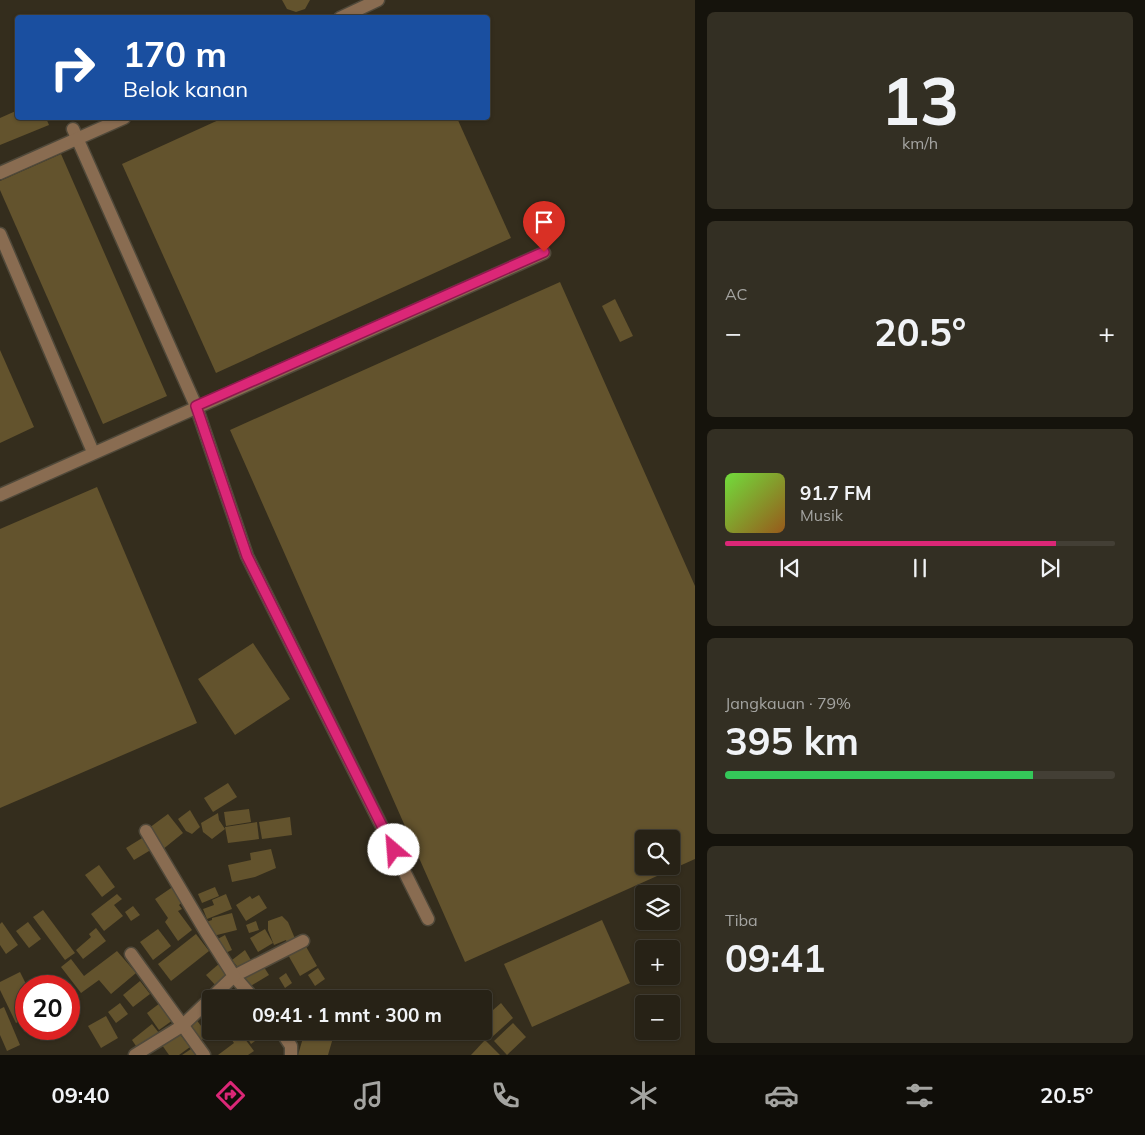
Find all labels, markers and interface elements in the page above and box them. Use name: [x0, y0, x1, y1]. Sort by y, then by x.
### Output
text: 170 m: [123, 32, 227, 76]
icon: right: [40, 35, 105, 100]
text: 13: [881, 60, 959, 141]
text: Belok kanan: [123, 75, 248, 103]
text: km/h: [902, 133, 938, 153]
pin: [523, 201, 565, 252]
icon: arrive: [530, 208, 558, 236]
text: AC: [725, 284, 748, 304]
text: 20.5°: [874, 308, 966, 356]
text: −: [725, 315, 742, 350]
text: +: [1098, 315, 1115, 350]
text: 91.7 FM: [800, 481, 872, 505]
text: Musik: [800, 505, 843, 525]
icon: previous: [776, 554, 804, 582]
icon: pause: [906, 554, 934, 582]
icon: next: [1036, 554, 1064, 582]
text: Jangkauan · 79%: [725, 693, 851, 713]
text: 395 km: [725, 717, 859, 765]
position arrow: [367, 823, 419, 875]
map controls: [635, 830, 680, 1040]
button: search: [635, 830, 680, 875]
button: layers: [635, 885, 680, 930]
text: Tiba: [725, 910, 758, 930]
text: 09:41: [725, 934, 826, 982]
button: +: [635, 940, 680, 985]
speed limit sign: 20: [15, 975, 80, 1040]
button: −: [635, 995, 680, 1040]
text: 09:41 · 1 mnt · 300 m: [252, 1003, 442, 1027]
icon: directions: [213, 1078, 248, 1113]
icon: music: [351, 1078, 386, 1113]
icon: phone: [488, 1078, 523, 1113]
icon: climate: [626, 1078, 661, 1113]
icon: car: [764, 1078, 799, 1113]
icon: filters: [902, 1078, 937, 1113]
text: 09:40: [51, 1081, 110, 1109]
text: 20.5°: [1040, 1081, 1093, 1109]

